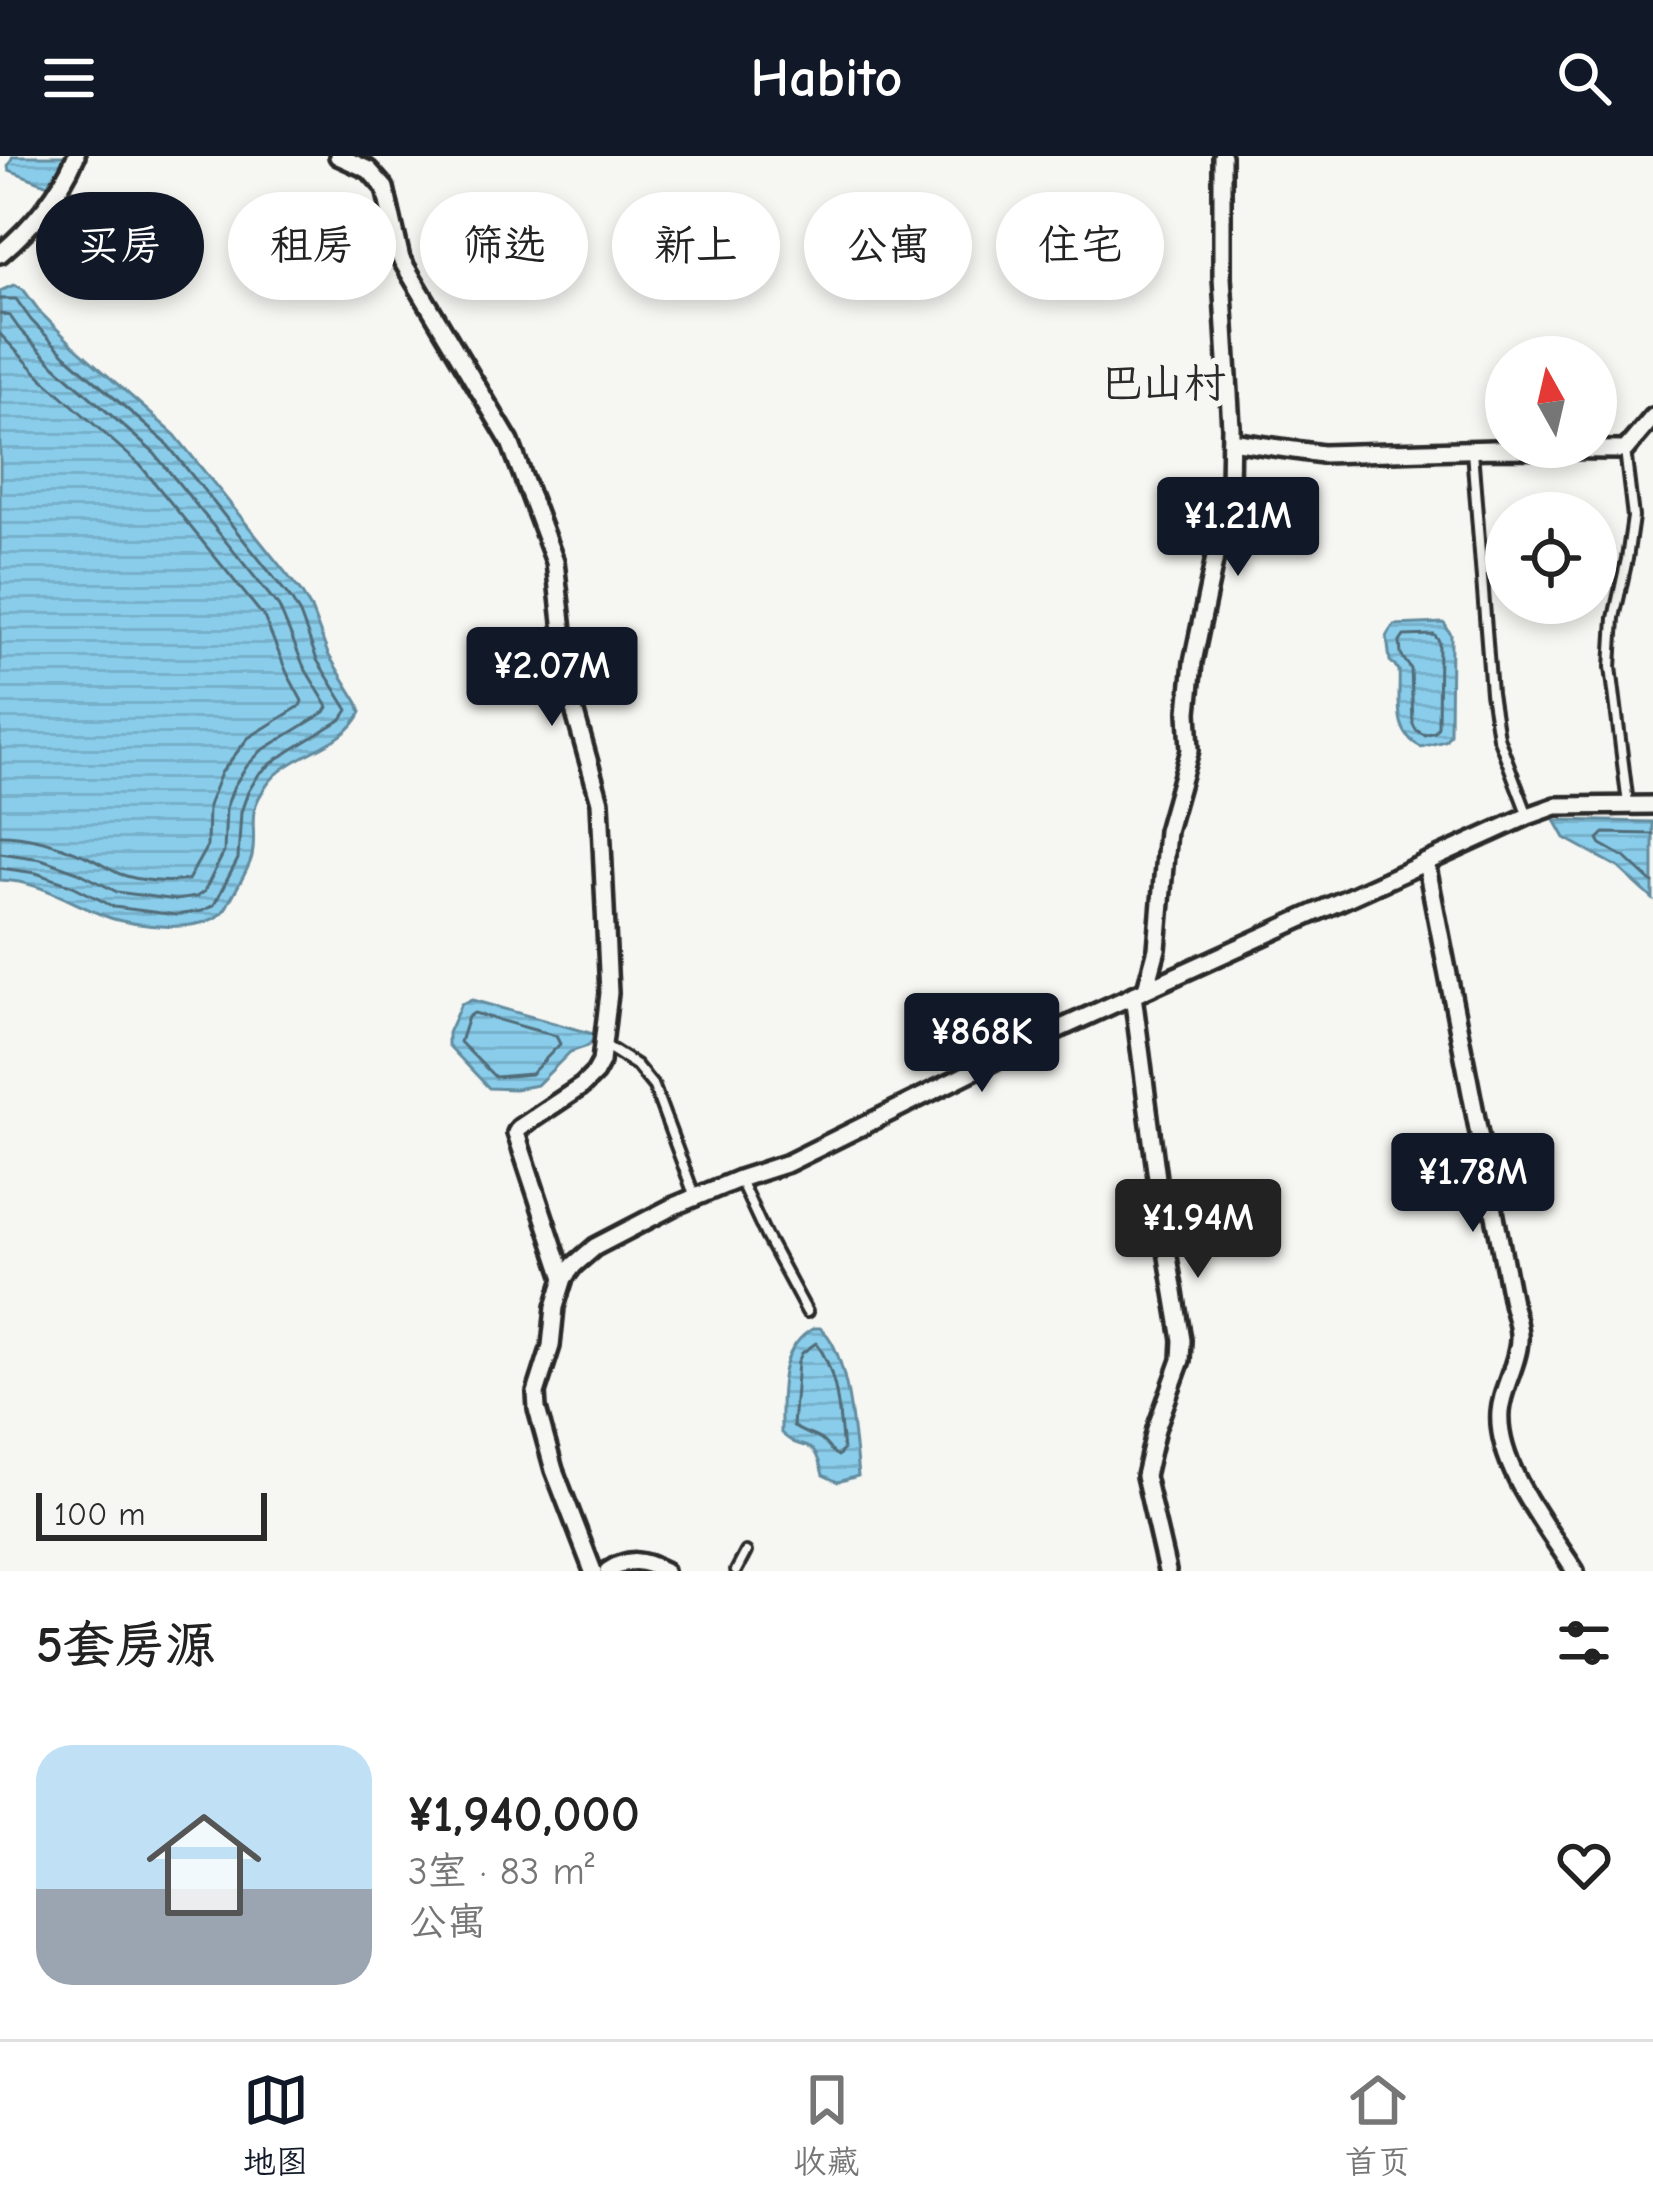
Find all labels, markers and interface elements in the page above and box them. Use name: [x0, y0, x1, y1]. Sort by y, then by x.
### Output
icon: menu: [36, 45, 102, 111]
icon: search: [1551, 45, 1617, 111]
text: Habito: [751, 47, 902, 110]
chip: 买房: [36, 192, 204, 300]
chip: 租房: [228, 192, 396, 300]
chip: 筛选: [420, 192, 588, 300]
chip: 新上: [612, 192, 780, 300]
chip: 公寓: [804, 192, 972, 300]
chip: 住宅: [996, 192, 1164, 300]
north arrow: [1485, 336, 1617, 468]
map controls: [1485, 336, 1617, 624]
district label: 巴山村: [1100, 359, 1226, 408]
pin: ¥1.21M: [1140, 477, 1336, 579]
button: locate: [1485, 492, 1617, 624]
text: ¥1.21M: [1184, 493, 1292, 538]
pin: ¥2.07M: [454, 627, 650, 729]
text: ¥2.07M: [494, 643, 610, 688]
pin: ¥868K: [898, 993, 1066, 1095]
text: ¥868K: [931, 1009, 1033, 1054]
pin: ¥1.78M: [1375, 1133, 1571, 1235]
text: ¥1.78M: [1418, 1149, 1528, 1194]
pin: ¥1.94M: [1100, 1179, 1296, 1281]
text: ¥1.94M: [1142, 1195, 1254, 1240]
scale bar: [36, 1487, 267, 1540]
text: 100 m: [54, 1495, 146, 1533]
icon: filters: [1551, 1610, 1617, 1676]
text: 5套房源: [36, 1616, 216, 1675]
text: ¥1,940,000: [408, 1785, 640, 1844]
icon: home: [132, 1793, 276, 1937]
icon: heart: [1551, 1832, 1617, 1898]
text: 3室 · 83 m²: [408, 1849, 594, 1894]
text: 公寓: [408, 1900, 486, 1945]
tab: 地图: [243, 2067, 309, 2182]
tab: 收藏: [794, 2067, 860, 2182]
tab: 首页: [1345, 2067, 1411, 2182]

